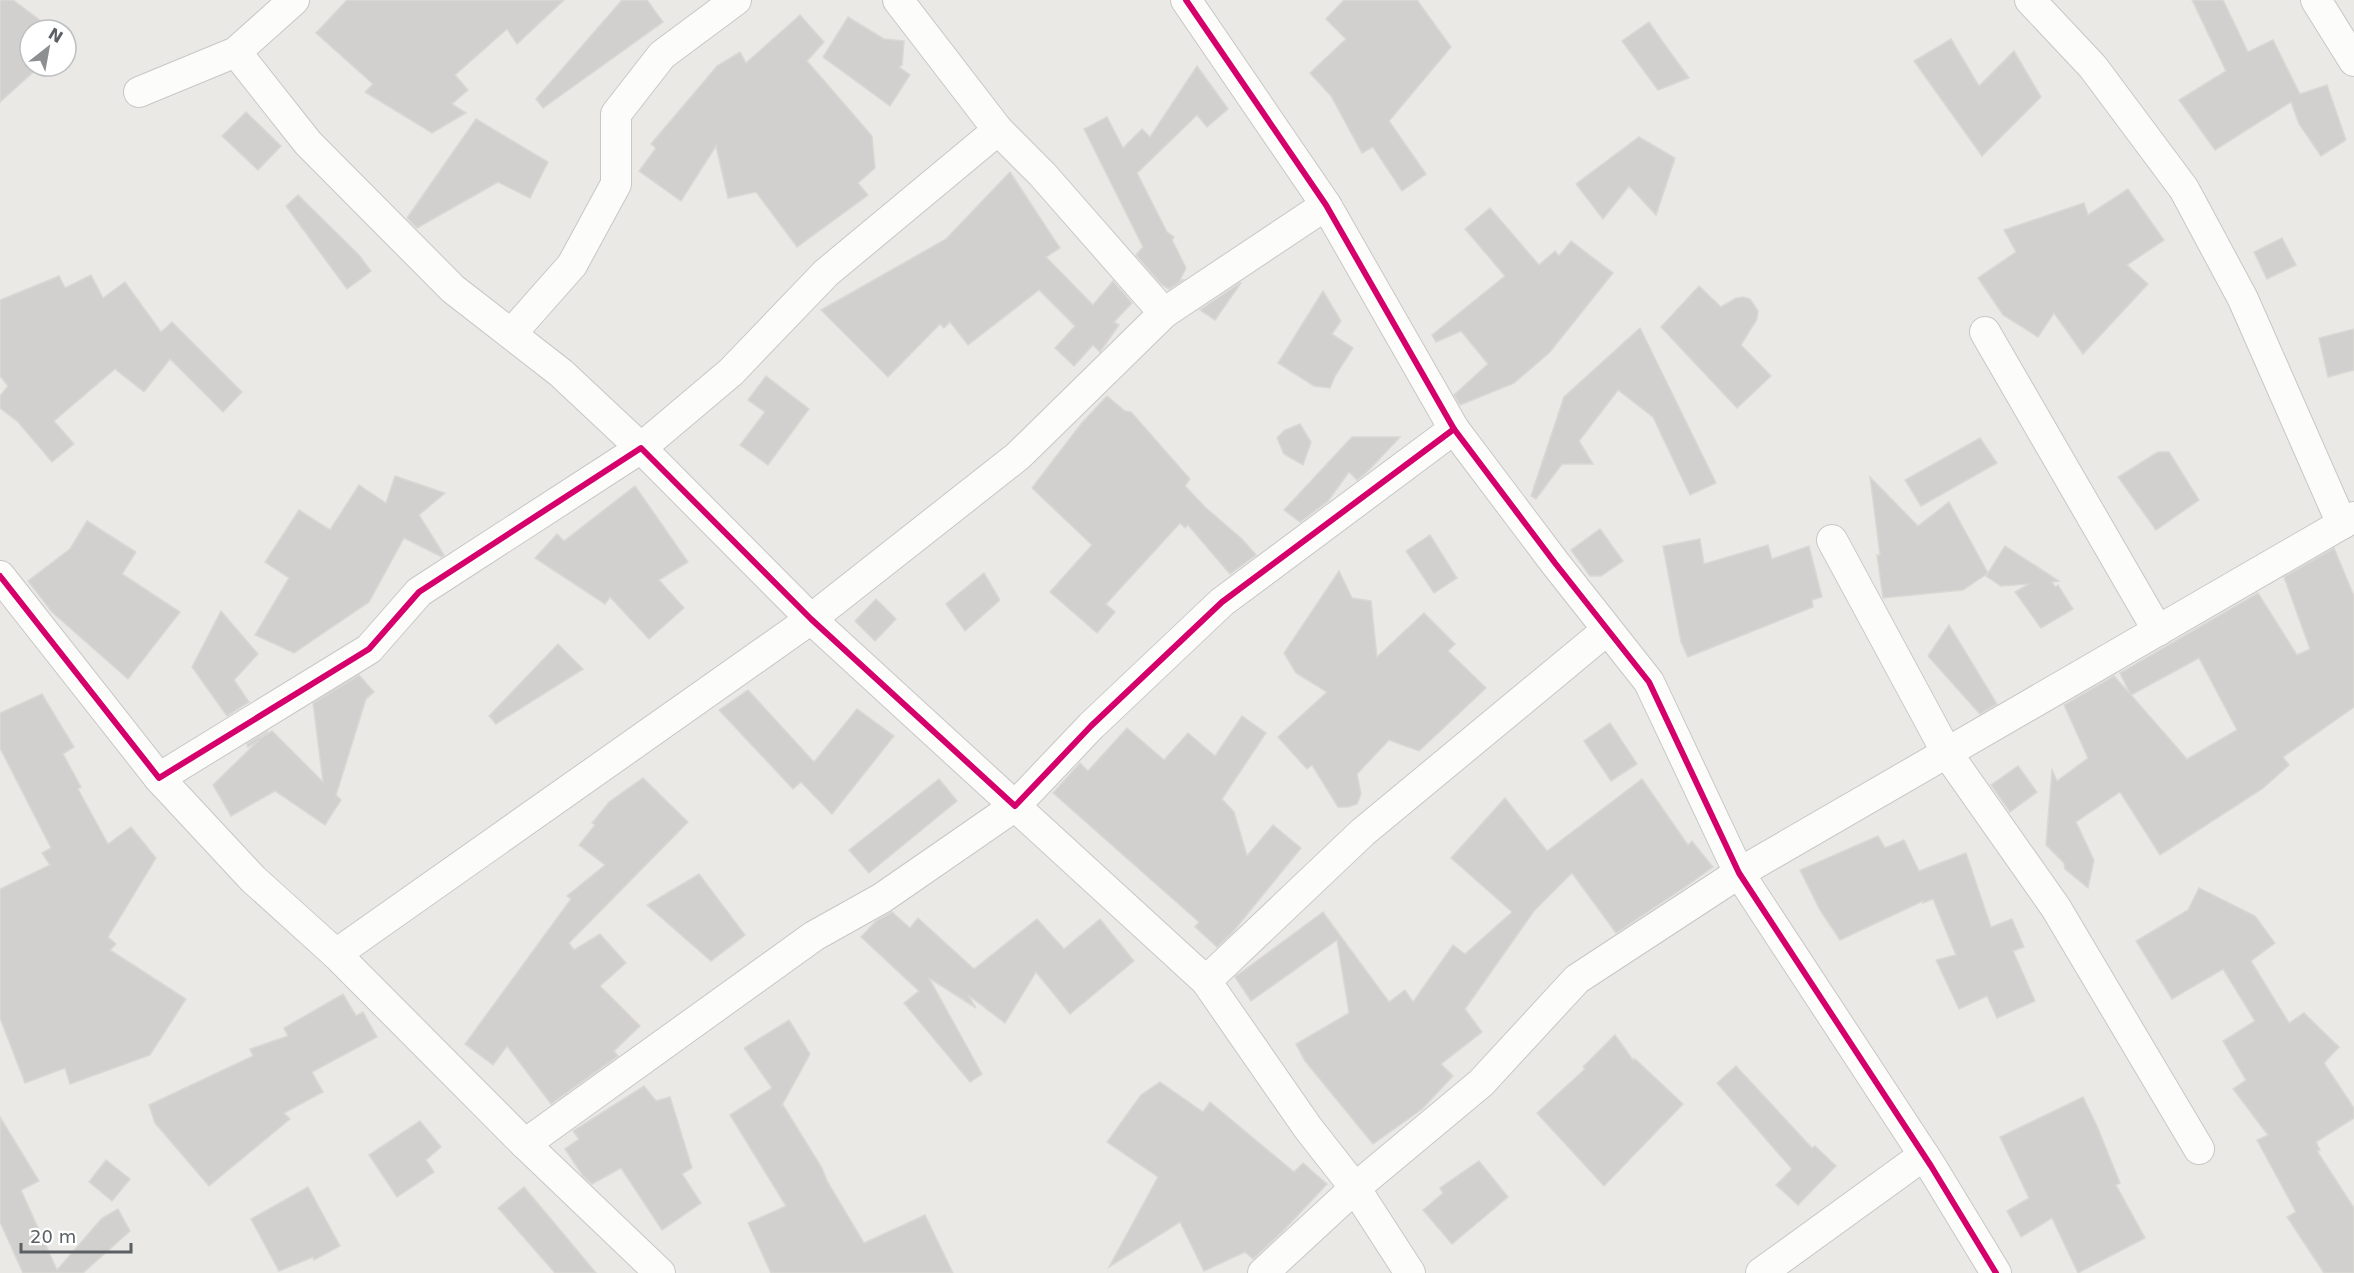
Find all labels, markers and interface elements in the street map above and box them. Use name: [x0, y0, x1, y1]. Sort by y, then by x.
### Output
north arrow: [18, 18, 78, 78]
text: N: [45, 24, 66, 47]
scale bar: [21, 1216, 130, 1254]
text: 20 m: [30, 1226, 76, 1247]

